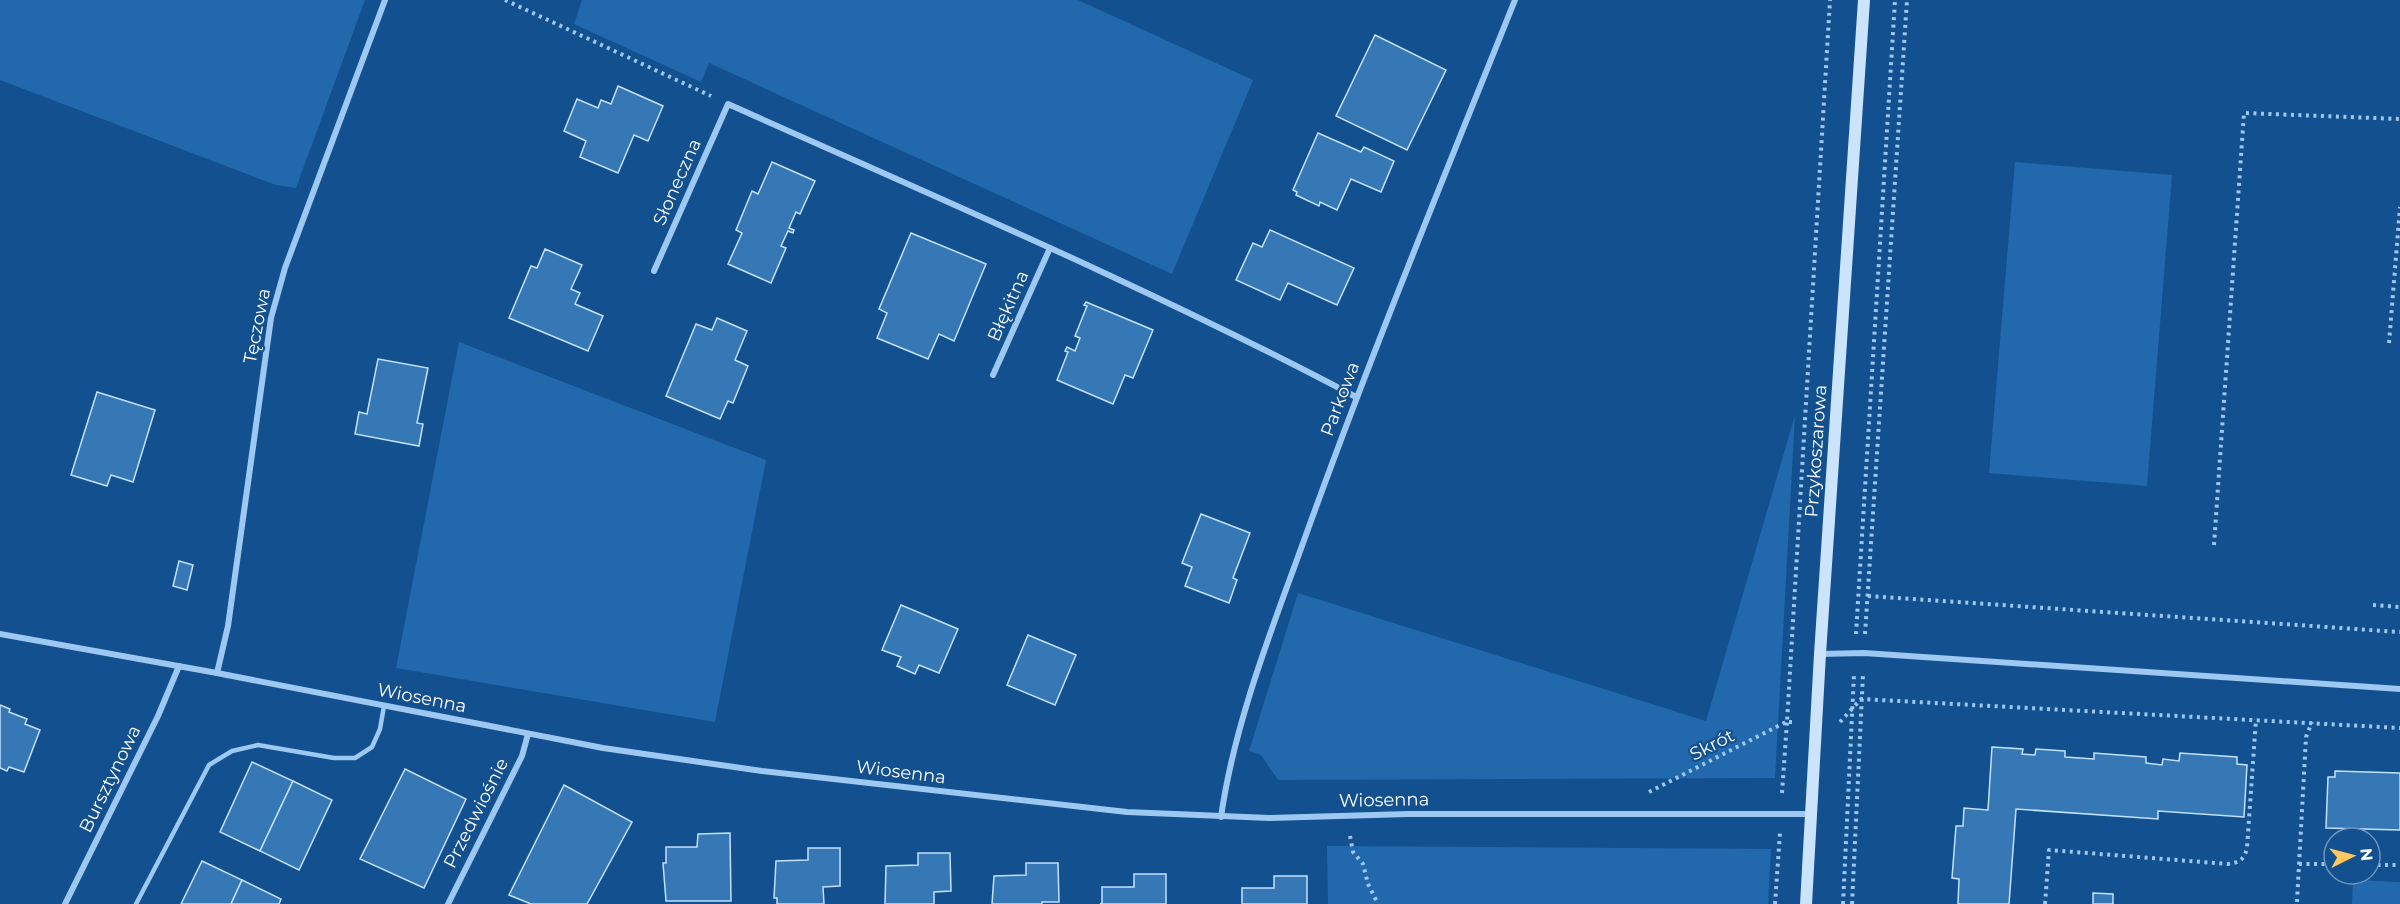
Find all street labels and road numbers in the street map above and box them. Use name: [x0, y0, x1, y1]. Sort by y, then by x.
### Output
street label: Słoneczna: [648, 135, 706, 229]
street label: Błękitna: [983, 267, 1033, 345]
street label: Tęczowa: [239, 286, 275, 366]
street label: Parkowa: [1316, 359, 1364, 439]
street label: Przykoszarowa: [1800, 384, 1832, 518]
street label: Wiosenna: [376, 679, 468, 717]
street label: Bursztynowa: [75, 722, 145, 836]
street label: Skrót: [1686, 724, 1738, 766]
street label: Przedwiośnie: [439, 754, 513, 872]
street label: Wiosenna: [855, 756, 947, 788]
street label: Wiosenna: [1339, 788, 1429, 812]

